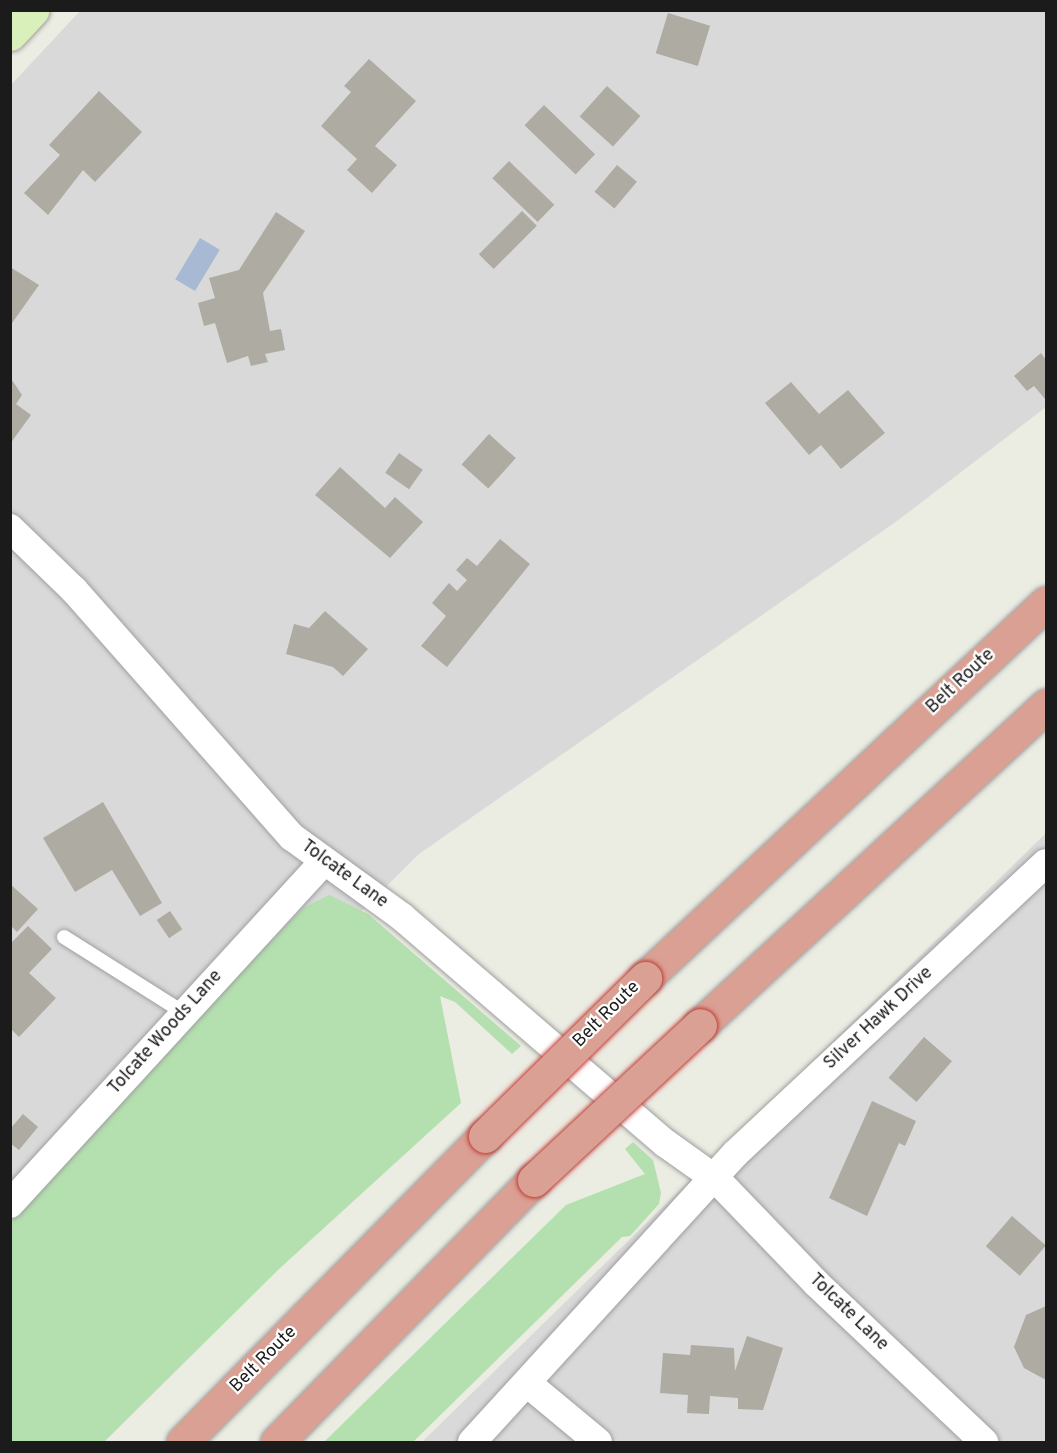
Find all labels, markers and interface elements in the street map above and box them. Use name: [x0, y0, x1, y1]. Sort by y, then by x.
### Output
street label: Belt Route: [922, 645, 1000, 719]
street label: Tolcate Lane: [296, 836, 392, 914]
street label: Silver Hawk Drive: [820, 963, 938, 1075]
street label: Tolcate Woods Lane: [104, 966, 228, 1100]
street label: Belt Route: [569, 977, 645, 1053]
street label: Tolcate Lane: [804, 1270, 892, 1356]
street label: Belt Route: [226, 1322, 302, 1398]

